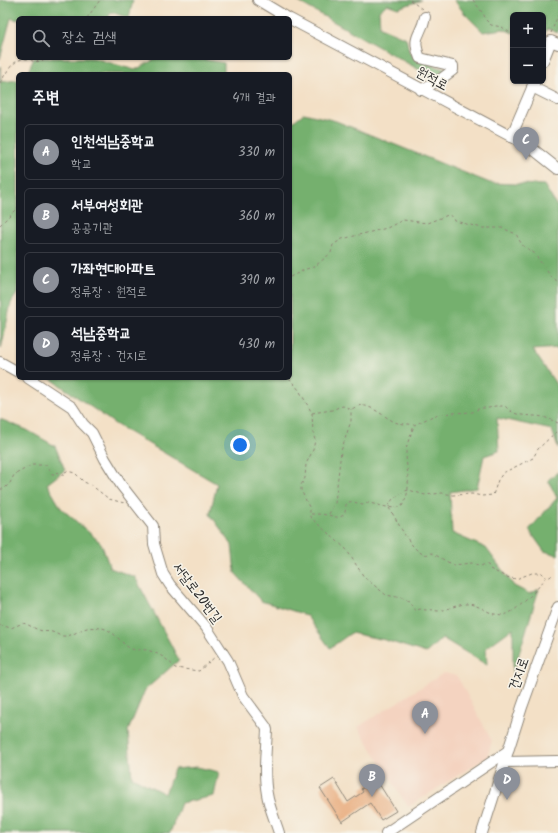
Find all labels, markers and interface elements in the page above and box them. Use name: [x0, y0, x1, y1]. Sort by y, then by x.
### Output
map controls: [510, 12, 546, 84]
button: +: [510, 12, 546, 48]
search box: [16, 16, 292, 60]
text: 장소 검색: [62, 26, 116, 50]
icon: search: [30, 27, 52, 49]
button: −: [510, 48, 546, 84]
street label: 원적로: [412, 61, 452, 97]
text: 주변: [32, 85, 59, 112]
text: 4개 결과: [232, 88, 276, 109]
pin: C: [513, 127, 539, 160]
text: 인천석남중학교: [71, 130, 156, 154]
text: A: [42, 142, 50, 163]
text: 330 m: [238, 142, 275, 163]
text: 학교: [71, 154, 92, 175]
text: 서부여성회관: [71, 194, 143, 218]
text: B: [42, 206, 50, 227]
text: 360 m: [238, 206, 275, 227]
text: 공공기관: [71, 218, 113, 239]
text: 가좌현대아파트: [71, 258, 156, 282]
text: C: [42, 270, 50, 291]
text: 390 m: [239, 270, 275, 291]
text: 정류장 · 원적로: [71, 282, 147, 303]
text: 석남중학교: [71, 322, 131, 346]
text: D: [42, 334, 50, 355]
text: 430 m: [238, 334, 275, 355]
text: 정류장 · 건지로: [71, 346, 147, 367]
your location: [230, 435, 250, 455]
street label: 서달로20번길: [167, 558, 228, 629]
street label: 건지로: [503, 654, 535, 694]
pin: A: [412, 701, 438, 734]
pin: B: [359, 764, 385, 797]
pin: D: [494, 767, 520, 800]

